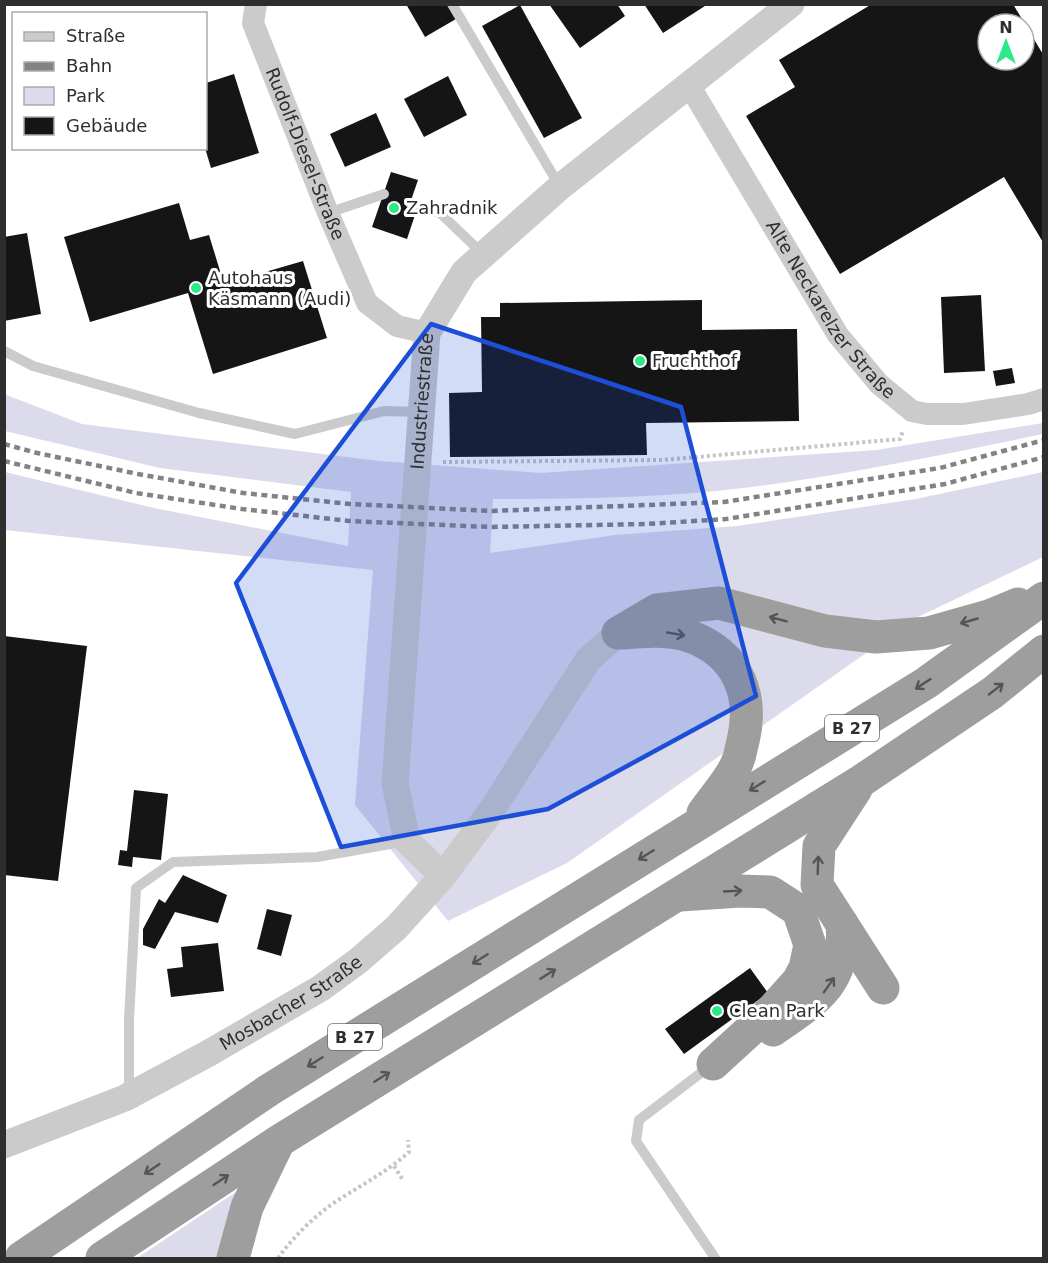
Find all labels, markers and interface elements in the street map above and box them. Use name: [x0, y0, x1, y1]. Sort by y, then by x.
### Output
legend: [12, 12, 207, 150]
north arrow: [976, 12, 1036, 72]
text: N: [999, 18, 1013, 37]
text: Straße: [66, 25, 125, 46]
text: Bahn: [66, 55, 112, 76]
street label: Rudolf-Diesel-Straße: [262, 64, 349, 243]
text: Park: [66, 85, 105, 106]
text: Gebäude: [66, 115, 147, 136]
place label: Zahradnik: [406, 197, 498, 218]
marker: Zahradnik: [387, 201, 401, 215]
street label: Alte Neckarelzer Straße: [762, 216, 900, 403]
place label: Autohaus Käsmann (Audi): [208, 267, 351, 309]
marker: Autohaus Käsmann (Audi): [189, 281, 203, 295]
street label: Industriestraße: [406, 332, 437, 470]
place label: Fruchthof: [652, 350, 738, 371]
marker: Fruchthof: [633, 354, 647, 368]
one-way arrow: [769, 613, 788, 624]
one-way arrow: [960, 616, 979, 627]
one-way arrow: [666, 629, 686, 640]
one-way arrow: [915, 679, 932, 691]
one-way arrow: [988, 683, 1004, 696]
road number: B 27: [825, 715, 879, 741]
one-way arrow: [749, 781, 766, 793]
one-way arrow: [637, 849, 654, 862]
one-way arrow: [812, 855, 824, 875]
one-way arrow: [723, 886, 743, 897]
street label: Mosbacher Straße: [216, 951, 366, 1055]
one-way arrow: [472, 953, 489, 965]
one-way arrow: [539, 968, 556, 980]
one-way arrow: [823, 977, 835, 993]
place label: Clean Park: [729, 1000, 825, 1021]
marker: Clean Park: [710, 1004, 724, 1018]
road number: B 27: [328, 1024, 382, 1050]
one-way arrow: [306, 1055, 323, 1068]
one-way arrow: [373, 1071, 390, 1083]
one-way arrow: [144, 1163, 161, 1175]
one-way arrow: [212, 1174, 228, 1186]

